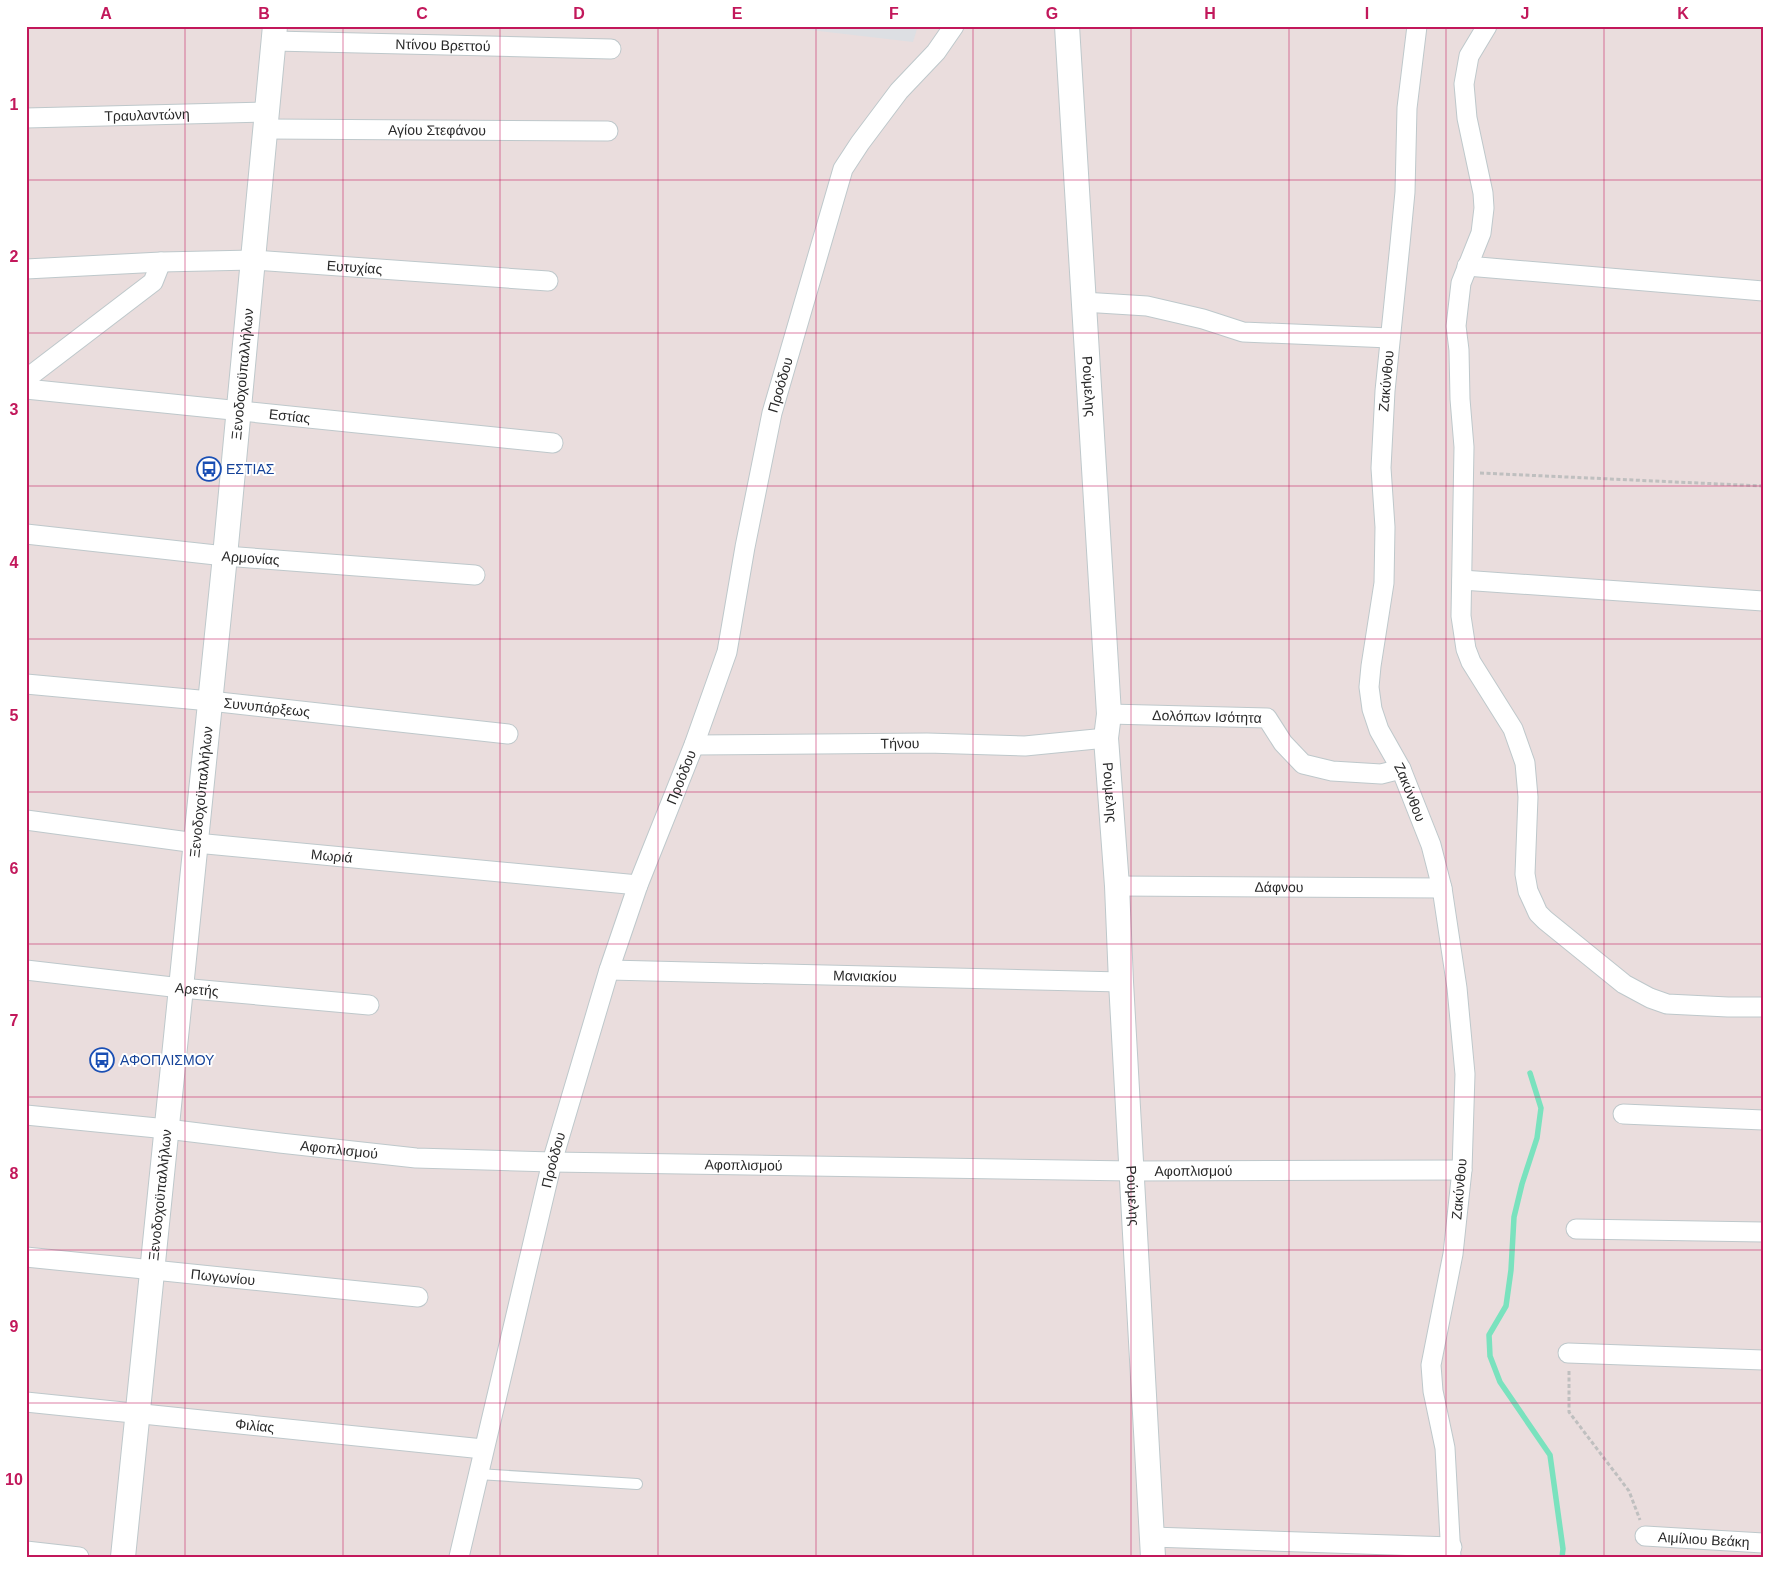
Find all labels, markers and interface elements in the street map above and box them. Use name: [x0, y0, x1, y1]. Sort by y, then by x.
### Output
text: A: [100, 5, 112, 22]
text: B: [258, 5, 270, 22]
text: C: [416, 5, 428, 22]
text: D: [573, 5, 585, 22]
text: E: [732, 5, 743, 22]
text: F: [889, 5, 899, 22]
text: G: [1046, 5, 1058, 22]
text: H: [1204, 5, 1216, 22]
text: I: [1365, 5, 1369, 22]
text: J: [1521, 5, 1529, 22]
text: K: [1677, 5, 1689, 22]
street label: Ντίνου Βρεττού: [395, 36, 491, 54]
text: 1: [10, 96, 19, 113]
street label: Τραυλαντώνη: [104, 106, 190, 124]
street label: Αγίου Στεφάνου: [388, 122, 486, 138]
text: 2: [10, 248, 19, 265]
street label: Ευτυχίας: [326, 257, 383, 277]
street label: Ξενοδοχοϋπαλλήλων: [228, 308, 256, 440]
street label: Ζακύνθου: [1375, 350, 1397, 412]
street label: Προόδου: [765, 355, 796, 414]
street label: Ρούμελης: [1079, 356, 1099, 417]
text: 3: [10, 401, 19, 418]
street label: Εστίας: [268, 406, 311, 426]
bus stop icon: ΕΣΤΙΑΣ: [196, 456, 222, 482]
place label: ΕΣΤΙΑΣ: [226, 461, 275, 477]
street label: Αρμονίας: [221, 548, 281, 568]
text: 4: [10, 554, 19, 571]
street label: Συνυπάρξεως: [223, 695, 311, 720]
text: 5: [10, 707, 19, 724]
street label: Δολόπων Ισότητα: [1152, 707, 1262, 726]
street label: Ξενοδοχοϋπαλλήλων: [186, 726, 216, 858]
street label: Τήνου: [881, 735, 919, 751]
street label: Προόδου: [663, 748, 699, 807]
street label: Ζακύνθου: [1391, 760, 1429, 824]
street label: Ρούμελης: [1100, 762, 1120, 823]
street label: Μωριά: [310, 846, 353, 866]
text: 6: [10, 860, 19, 877]
street label: Δάφνου: [1254, 879, 1304, 895]
street label: Μανιακίου: [833, 967, 897, 985]
street label: Αρετής: [174, 979, 220, 999]
text: 7: [10, 1012, 19, 1029]
bus stop icon: ΑΦΟΠΛΙΣΜΟΥ: [89, 1047, 115, 1073]
place label: ΑΦΟΠΛΙΣΜΟΥ: [120, 1052, 215, 1068]
street label: Ξενοδοχοϋπαλλήλων: [145, 1128, 175, 1261]
street label: Προόδου: [538, 1130, 568, 1189]
street label: Αφοπλισμού: [299, 1137, 379, 1162]
street label: Αφοπλισμού: [704, 1156, 783, 1174]
street label: Ζακύνθου: [1448, 1158, 1470, 1220]
street label: Αφοπλισμού: [1154, 1163, 1233, 1179]
text: 8: [10, 1165, 19, 1182]
street label: Ρούμελης: [1123, 1165, 1143, 1227]
street label: Πωγωνίου: [190, 1266, 256, 1288]
text: 9: [10, 1318, 19, 1335]
street label: Φιλίας: [234, 1416, 275, 1436]
text: 10: [5, 1471, 23, 1488]
street label: Αιμίλιου Βεάκη: [1658, 1529, 1750, 1550]

